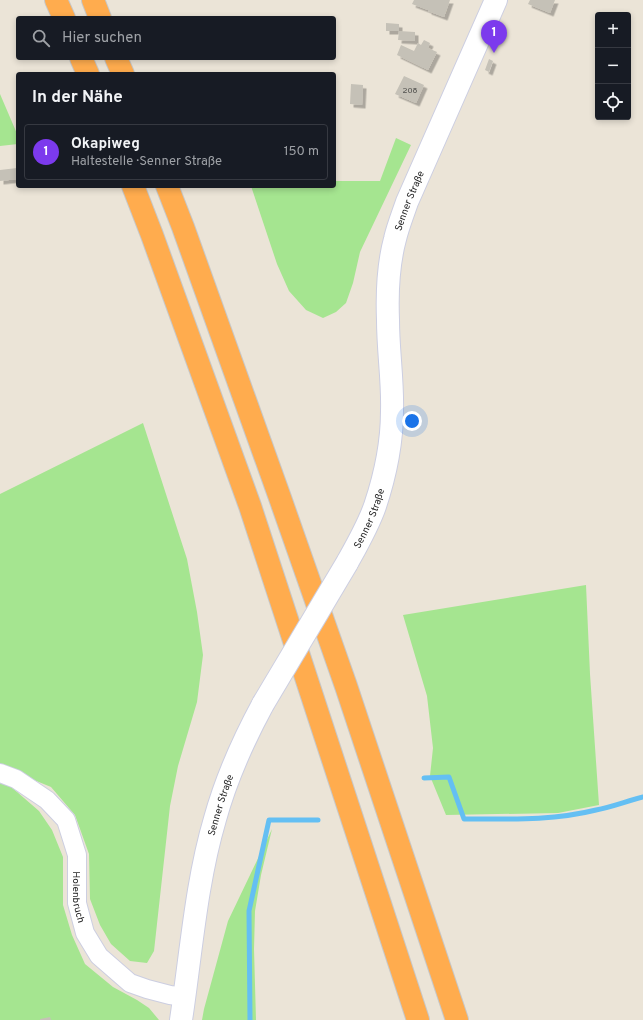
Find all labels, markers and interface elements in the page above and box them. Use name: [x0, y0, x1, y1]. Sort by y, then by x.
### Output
map controls: [595, 12, 631, 120]
button: +: [595, 12, 631, 48]
search box: [16, 16, 336, 60]
pin: 1: [481, 20, 507, 53]
icon: search: [30, 27, 52, 49]
text: Hier suchen: [62, 29, 142, 48]
button: −: [595, 48, 631, 84]
button: locate: [595, 84, 631, 120]
house number: 208: [403, 86, 418, 96]
text: In der Nähe: [32, 87, 123, 109]
text: Okapiweg: [71, 135, 140, 154]
text: 1: [43, 144, 49, 160]
text: 150 m: [284, 144, 319, 160]
text: Haltestelle · Senner Straße: [71, 154, 222, 170]
street label: Senner Straße: [393, 169, 428, 233]
your location: [402, 411, 422, 431]
street label: Senner Straße: [351, 487, 388, 551]
street label: Senner Straße: [206, 773, 237, 837]
street label: Holenbruch: [69, 871, 87, 925]

